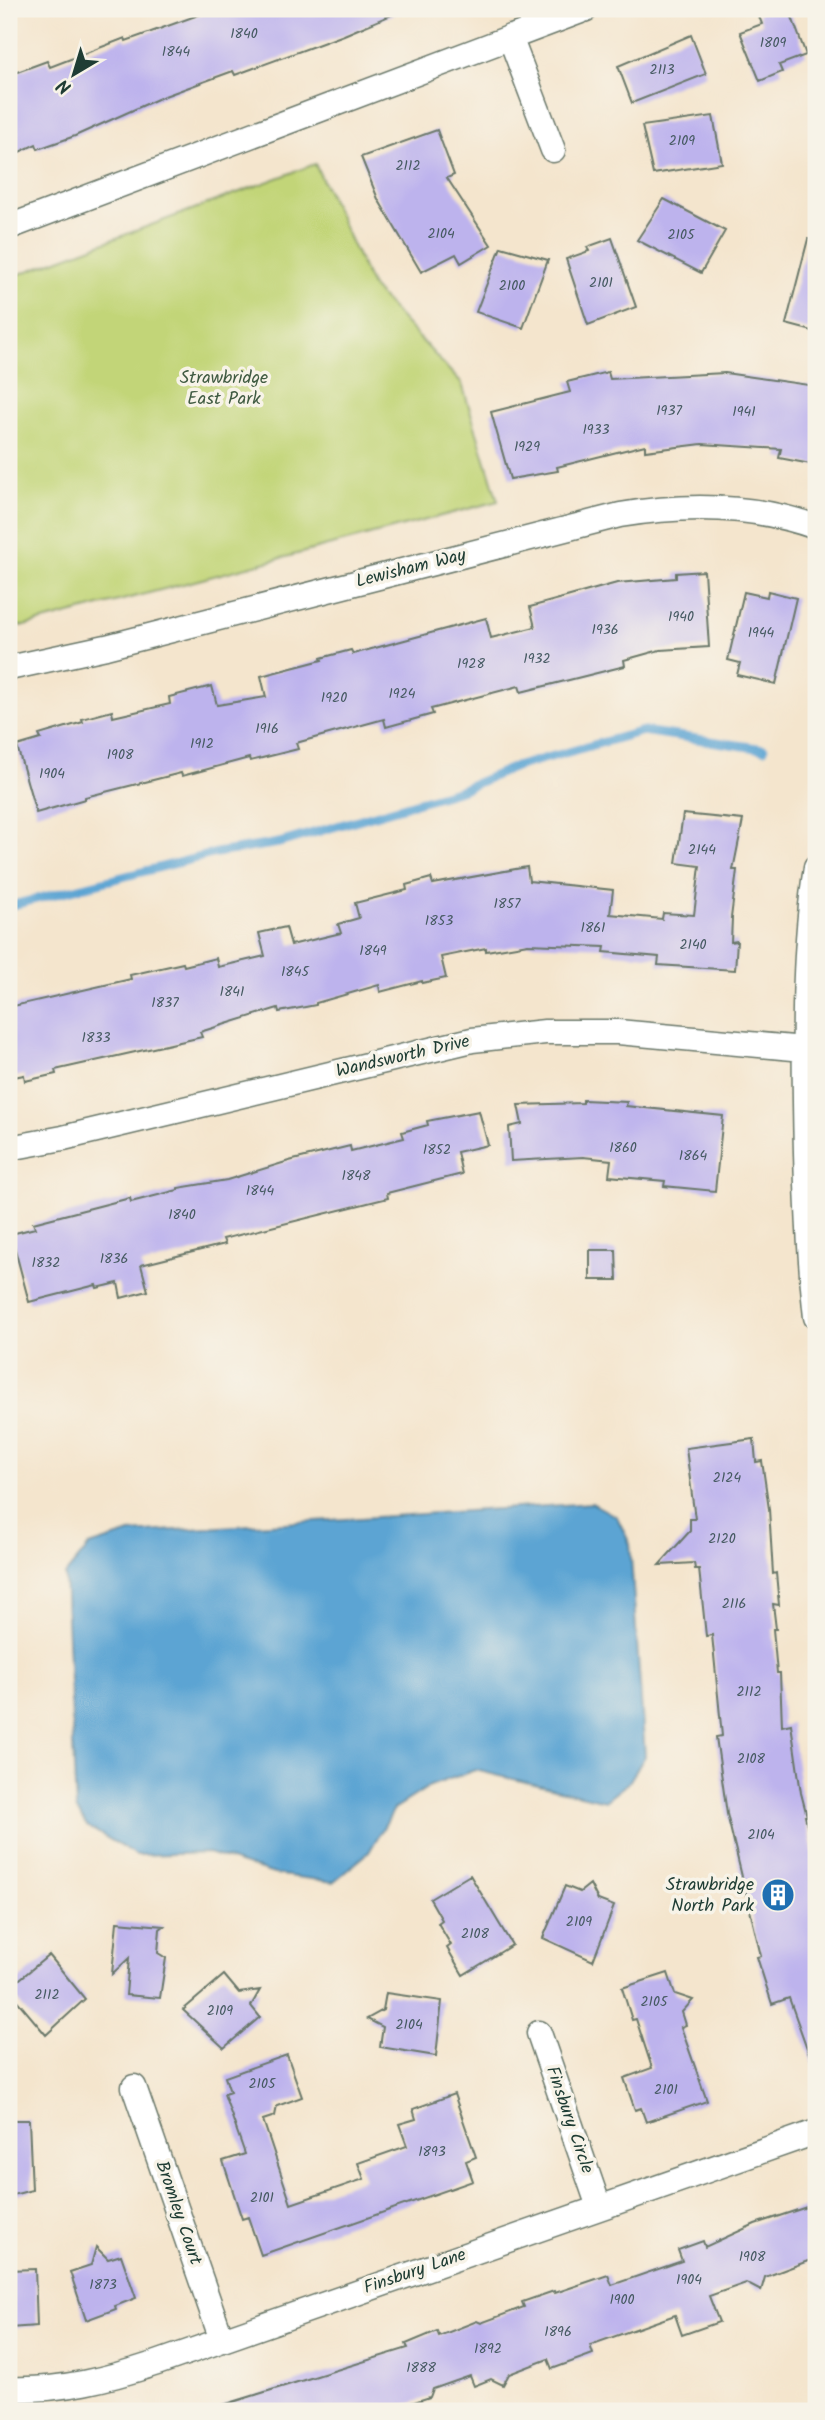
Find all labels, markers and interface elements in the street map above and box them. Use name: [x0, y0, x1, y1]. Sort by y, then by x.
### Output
house number: 1840: [230, 23, 258, 45]
house number: 1809: [760, 32, 786, 54]
north arrow: [38, 38, 108, 108]
house number: 1844: [162, 41, 190, 63]
house number: 2113: [650, 59, 674, 81]
text: N: [51, 70, 79, 101]
house number: 2109: [669, 130, 695, 152]
house number: 2112: [395, 155, 421, 177]
house number: 2104: [427, 223, 455, 245]
house number: 2105: [667, 224, 696, 246]
house number: 2101: [589, 272, 613, 294]
house number: 2100: [499, 275, 525, 297]
park label: Strawbridge East Park: [180, 364, 268, 414]
house number: 1937: [656, 400, 682, 422]
house number: 1941: [732, 401, 756, 423]
house number: 1933: [582, 419, 610, 441]
house number: 1929: [514, 436, 540, 458]
street label: Lewisham Way: [353, 541, 470, 597]
house number: 1940: [668, 606, 694, 628]
house number: 1936: [591, 619, 619, 641]
house number: 1944: [748, 622, 775, 644]
house number: 1932: [523, 648, 551, 670]
house number: 1928: [457, 653, 485, 675]
house number: 1924: [388, 683, 416, 705]
house number: 1920: [321, 687, 347, 709]
house number: 1916: [255, 718, 279, 740]
house number: 1912: [190, 733, 214, 755]
house number: 1908: [107, 744, 134, 766]
house number: 1904: [39, 763, 65, 785]
house number: 2144: [688, 839, 716, 861]
house number: 1857: [494, 893, 521, 915]
house number: 1853: [425, 910, 453, 932]
house number: 1861: [580, 917, 606, 939]
house number: 2140: [679, 934, 707, 956]
house number: 1849: [359, 940, 387, 962]
house number: 1845: [281, 961, 311, 983]
house number: 1841: [220, 981, 244, 1003]
house number: 1837: [151, 992, 179, 1014]
house number: 1833: [82, 1027, 110, 1049]
street label: Wandsworth Drive: [333, 1028, 473, 1086]
house number: 1860: [609, 1137, 637, 1159]
house number: 1852: [423, 1139, 451, 1161]
house number: 1864: [679, 1145, 707, 1167]
house number: 1848: [342, 1165, 371, 1187]
house number: 1844: [246, 1180, 274, 1202]
house number: 1840: [168, 1204, 196, 1226]
house number: 1836: [100, 1248, 128, 1270]
house number: 1832: [32, 1252, 60, 1274]
house number: 2124: [713, 1467, 741, 1489]
house number: 2120: [708, 1528, 736, 1550]
house number: 2116: [722, 1593, 746, 1615]
house number: 2112: [736, 1681, 762, 1703]
house number: 2108: [737, 1748, 766, 1770]
house number: 2104: [747, 1824, 775, 1846]
place label: Strawbridge North Park: [666, 1871, 755, 1921]
building icon: Strawbridge North Park: [759, 1876, 797, 1914]
house number: 2109: [566, 1911, 592, 1933]
house number: 2108: [461, 1923, 490, 1945]
house number: 2112: [34, 1984, 60, 2006]
house number: 2105: [640, 1991, 669, 2013]
house number: 2109: [207, 2000, 233, 2022]
house number: 2104: [395, 2014, 423, 2036]
street label: Finsbury Circle: [537, 2062, 601, 2178]
house number: 2105: [248, 2073, 277, 2095]
house number: 2101: [654, 2079, 678, 2101]
house number: 1893: [418, 2141, 446, 2163]
street label: Bromley Court: [147, 2157, 210, 2270]
house number: 2101: [250, 2187, 274, 2209]
street label: Finsbury Lane: [360, 2241, 470, 2303]
house number: 1908: [739, 2246, 766, 2268]
house number: 1904: [676, 2269, 702, 2291]
house number: 1873: [89, 2274, 117, 2296]
house number: 1900: [609, 2289, 635, 2311]
house number: 1896: [544, 2321, 572, 2343]
house number: 1892: [474, 2338, 502, 2360]
house number: 1888: [406, 2357, 436, 2379]

